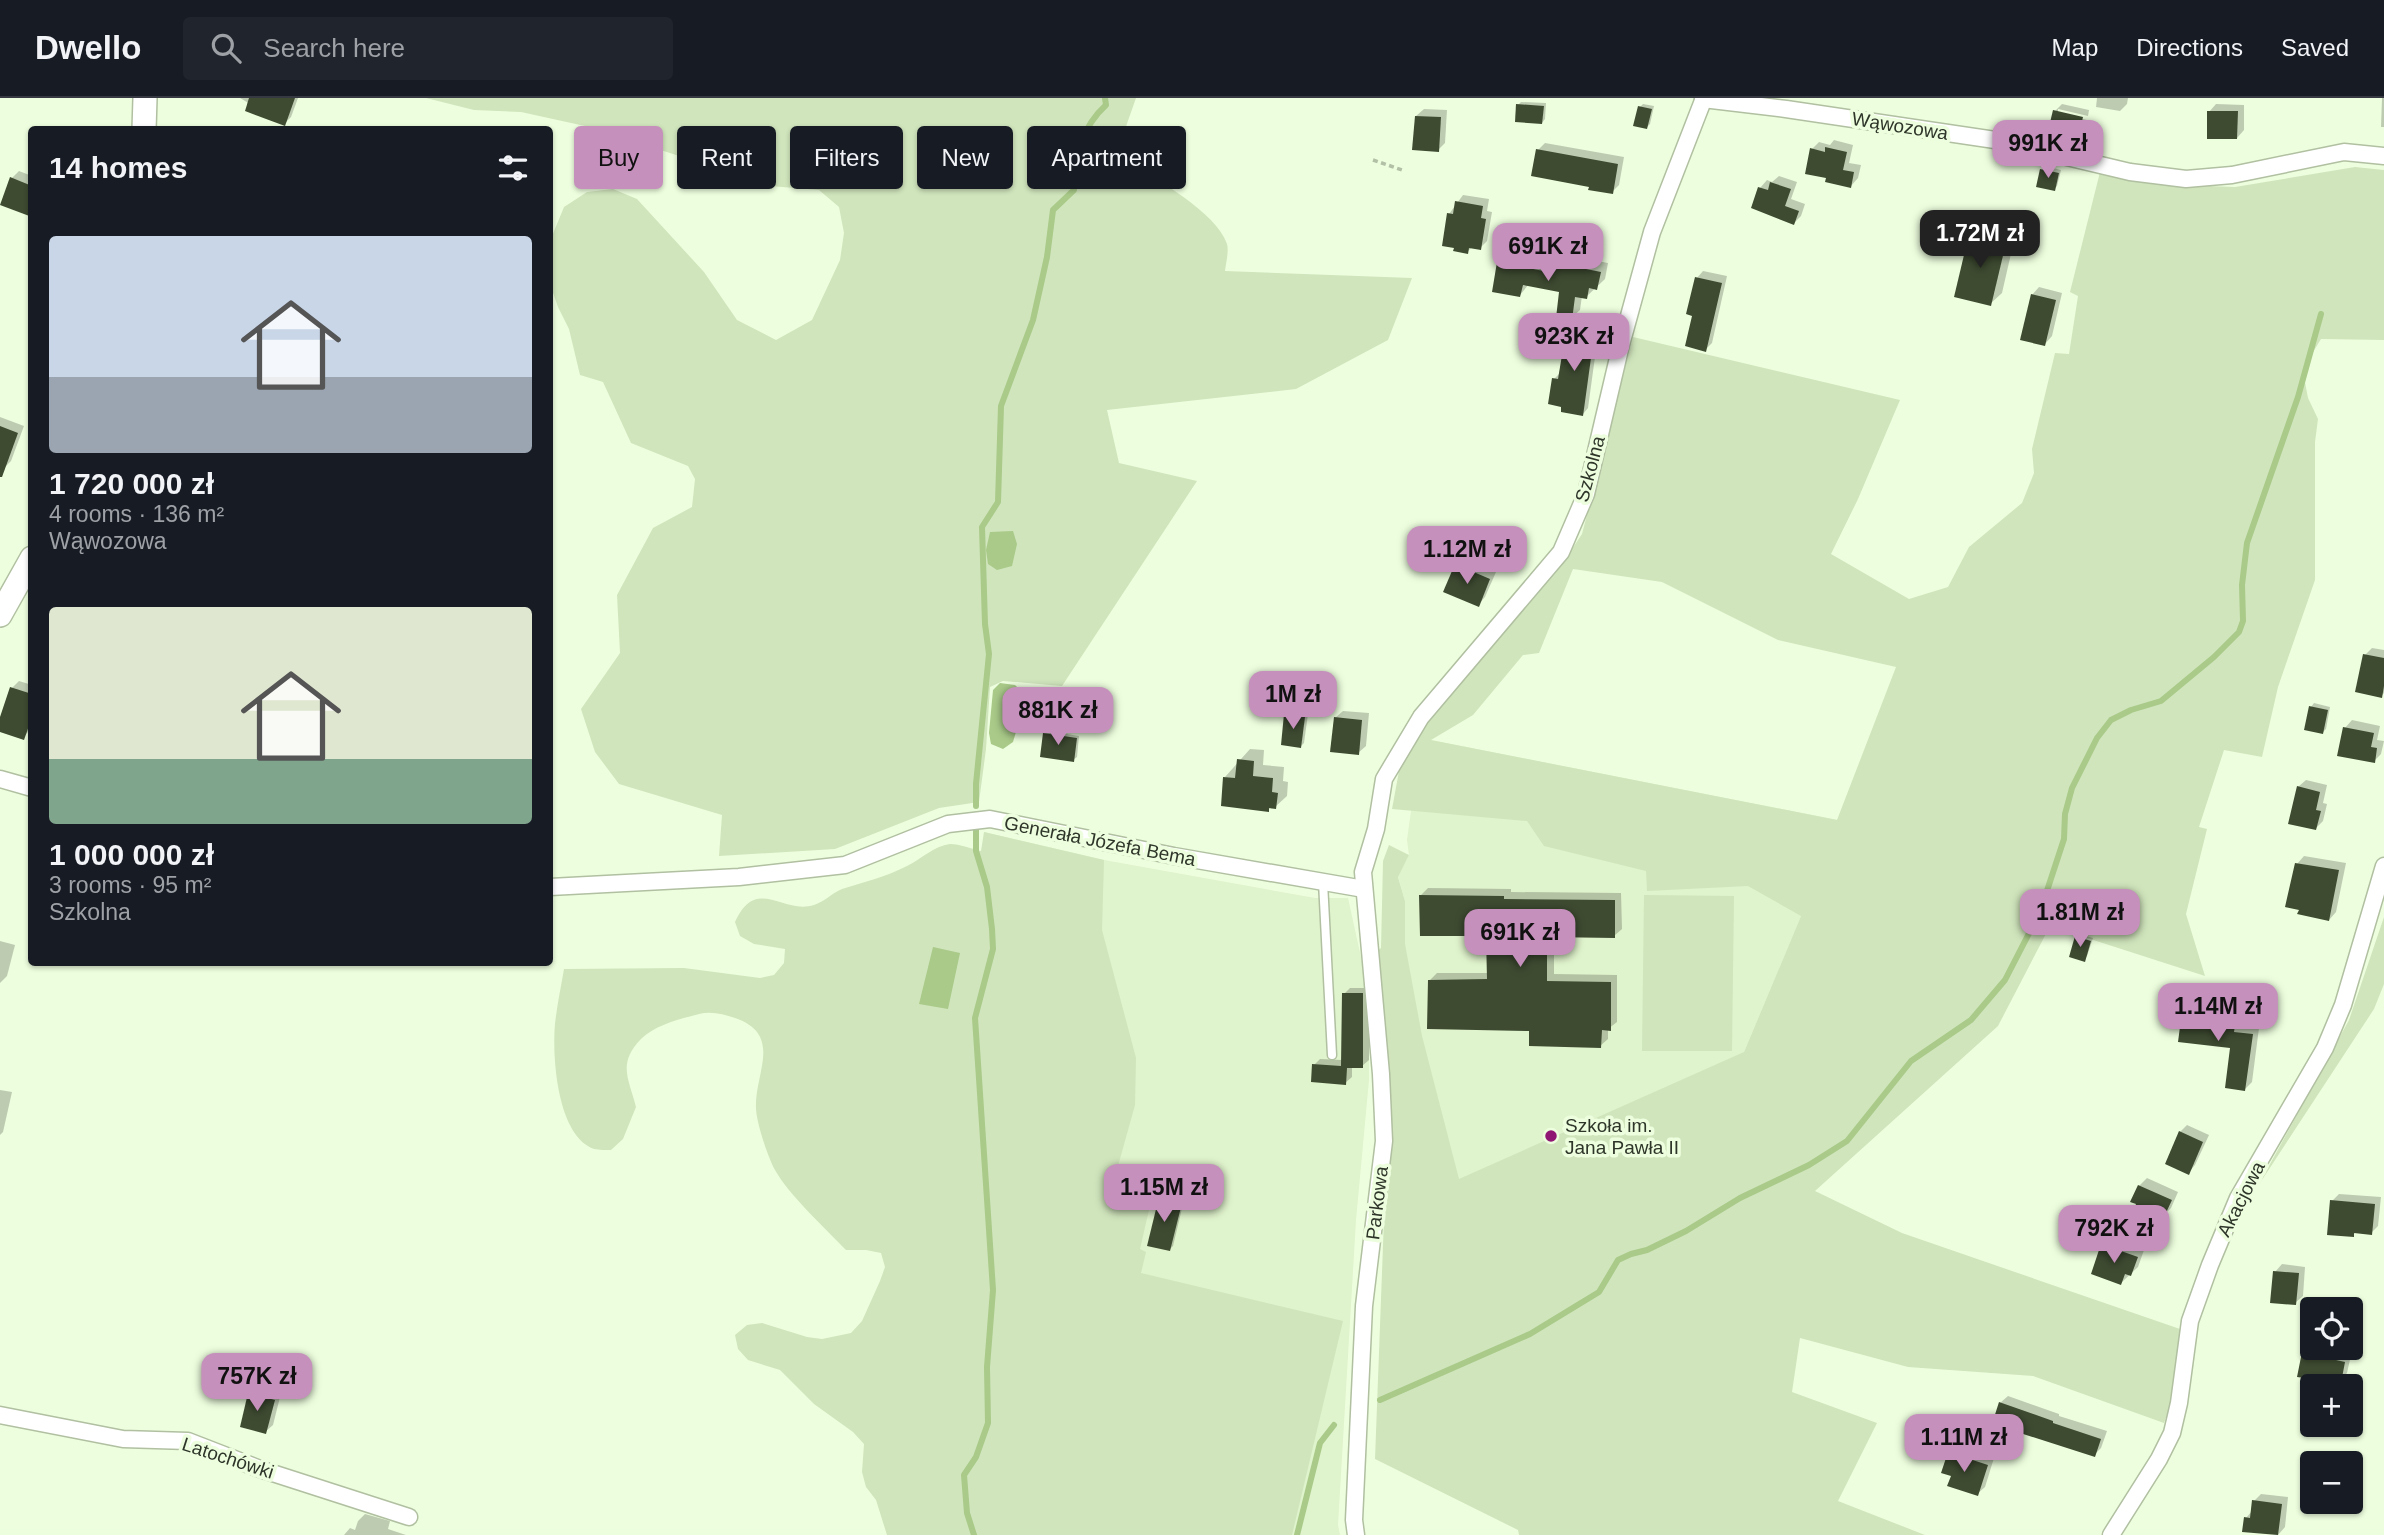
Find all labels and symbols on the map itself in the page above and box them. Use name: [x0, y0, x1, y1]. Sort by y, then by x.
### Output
street label: Wąwozowa: [1850, 108, 1950, 144]
pin: 991K zł: [1983, 120, 2113, 180]
pin: 1.72M zł: [1908, 211, 2052, 270]
pin: 691K zł: [1483, 223, 1613, 283]
pin: 923K zł: [1509, 314, 1639, 373]
street label: Szkolna: [1571, 433, 1609, 504]
pin: 1.12M zł: [1395, 526, 1539, 586]
pin: 1M zł: [1244, 672, 1342, 731]
pin: 881K zł: [993, 688, 1123, 747]
street label: Generała Józefa Bema: [1003, 812, 1198, 870]
pin: 1.81M zł: [2008, 890, 2152, 949]
pin: 691K zł: [1455, 910, 1585, 969]
pin: 1.14M zł: [2146, 984, 2290, 1043]
place label: Szkoła im. Jana Pawła II: [1565, 1115, 1679, 1158]
marker: Szkoła im. Jana Pawła II: [1543, 1128, 1559, 1144]
street label: Akacjowa: [2213, 1158, 2269, 1240]
pin: 1.15M zł: [1092, 1164, 1236, 1224]
street label: Parkowa: [1362, 1165, 1392, 1241]
pin: 792K zł: [2049, 1206, 2179, 1265]
pin: 757K zł: [192, 1354, 322, 1413]
pin: 1.11M zł: [1892, 1414, 2036, 1474]
street label: Latochówki: [180, 1433, 276, 1483]

